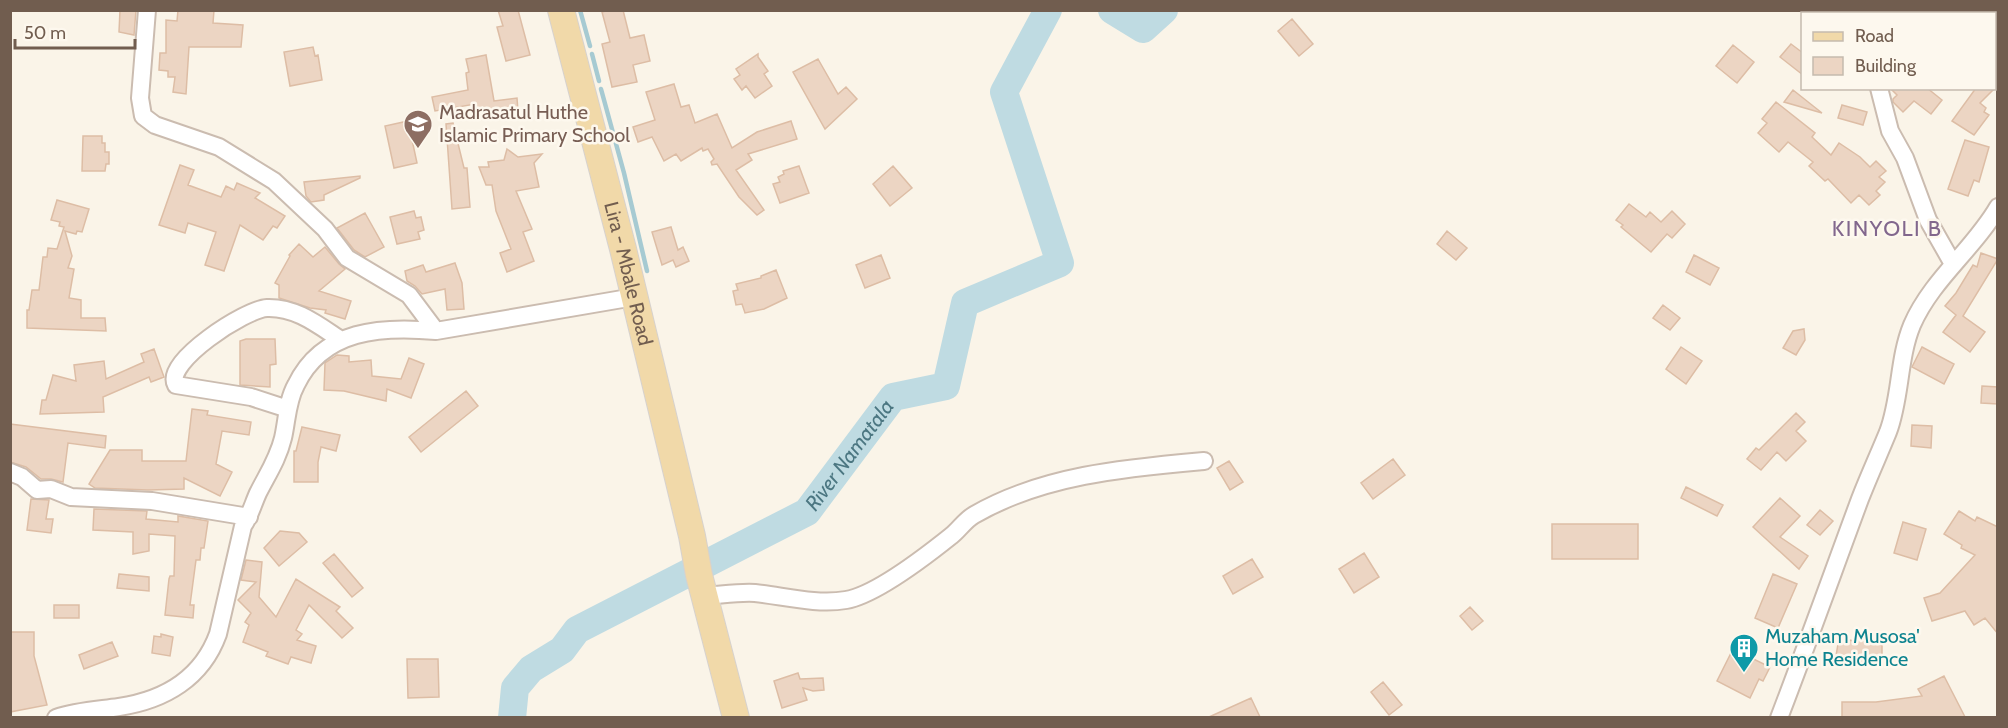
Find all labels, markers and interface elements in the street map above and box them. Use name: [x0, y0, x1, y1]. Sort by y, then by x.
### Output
scale bar: [15, 12, 135, 50]
legend: [1801, 12, 1996, 90]
text: 50 m: [24, 22, 66, 44]
text: Road: [1855, 25, 1894, 47]
text: Building: [1855, 55, 1917, 77]
place label: Madrasatul Huthe Islamic Primary School: [439, 100, 630, 147]
school or university icon: Madrasatul Huthe Islamic Primary School: [402, 108, 434, 150]
street label: Lira - Mbale Road: [599, 199, 658, 348]
district label: KINYOLI B: [1832, 215, 1942, 242]
water label: River Namatala: [800, 394, 899, 515]
place label: Muzaham Musosa' Home Residence: [1765, 624, 1920, 671]
building icon: Muzaham Musosa' Home Residence: [1728, 632, 1760, 674]

